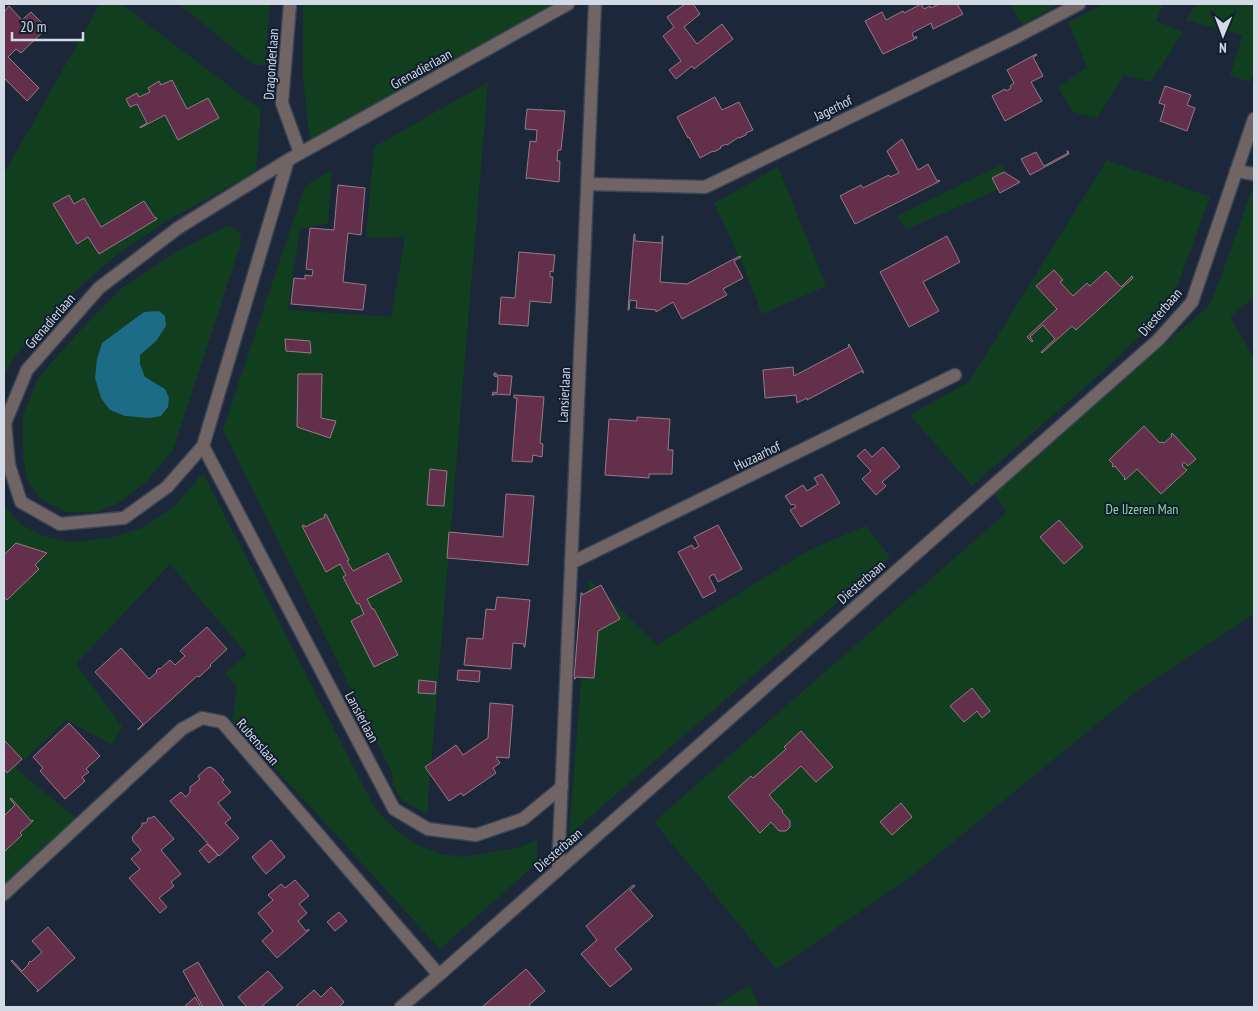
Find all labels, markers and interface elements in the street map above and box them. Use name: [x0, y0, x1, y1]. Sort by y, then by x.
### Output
scale bar: [12, 10, 84, 42]
north arrow: [1198, 10, 1248, 60]
text: 20 m: [20, 17, 46, 36]
street label: Dragonderlaan: [260, 28, 282, 100]
text: N: [1219, 39, 1227, 57]
street label: Grenadierlaan: [387, 45, 455, 93]
street label: Jagerhof: [810, 91, 855, 125]
street label: Diesterbaan: [1134, 284, 1186, 340]
street label: Grenadierlaan: [21, 290, 79, 352]
street label: Lansierlaan: [554, 367, 574, 423]
street label: Huzaarhof: [731, 437, 783, 475]
park label: De IJzeren Man: [1106, 500, 1178, 518]
street label: Diesterbaan: [833, 556, 889, 608]
street label: Lansierlaan: [341, 688, 383, 746]
street label: Rubenslaan: [233, 715, 283, 769]
street label: Diesterbaan: [530, 824, 586, 876]

